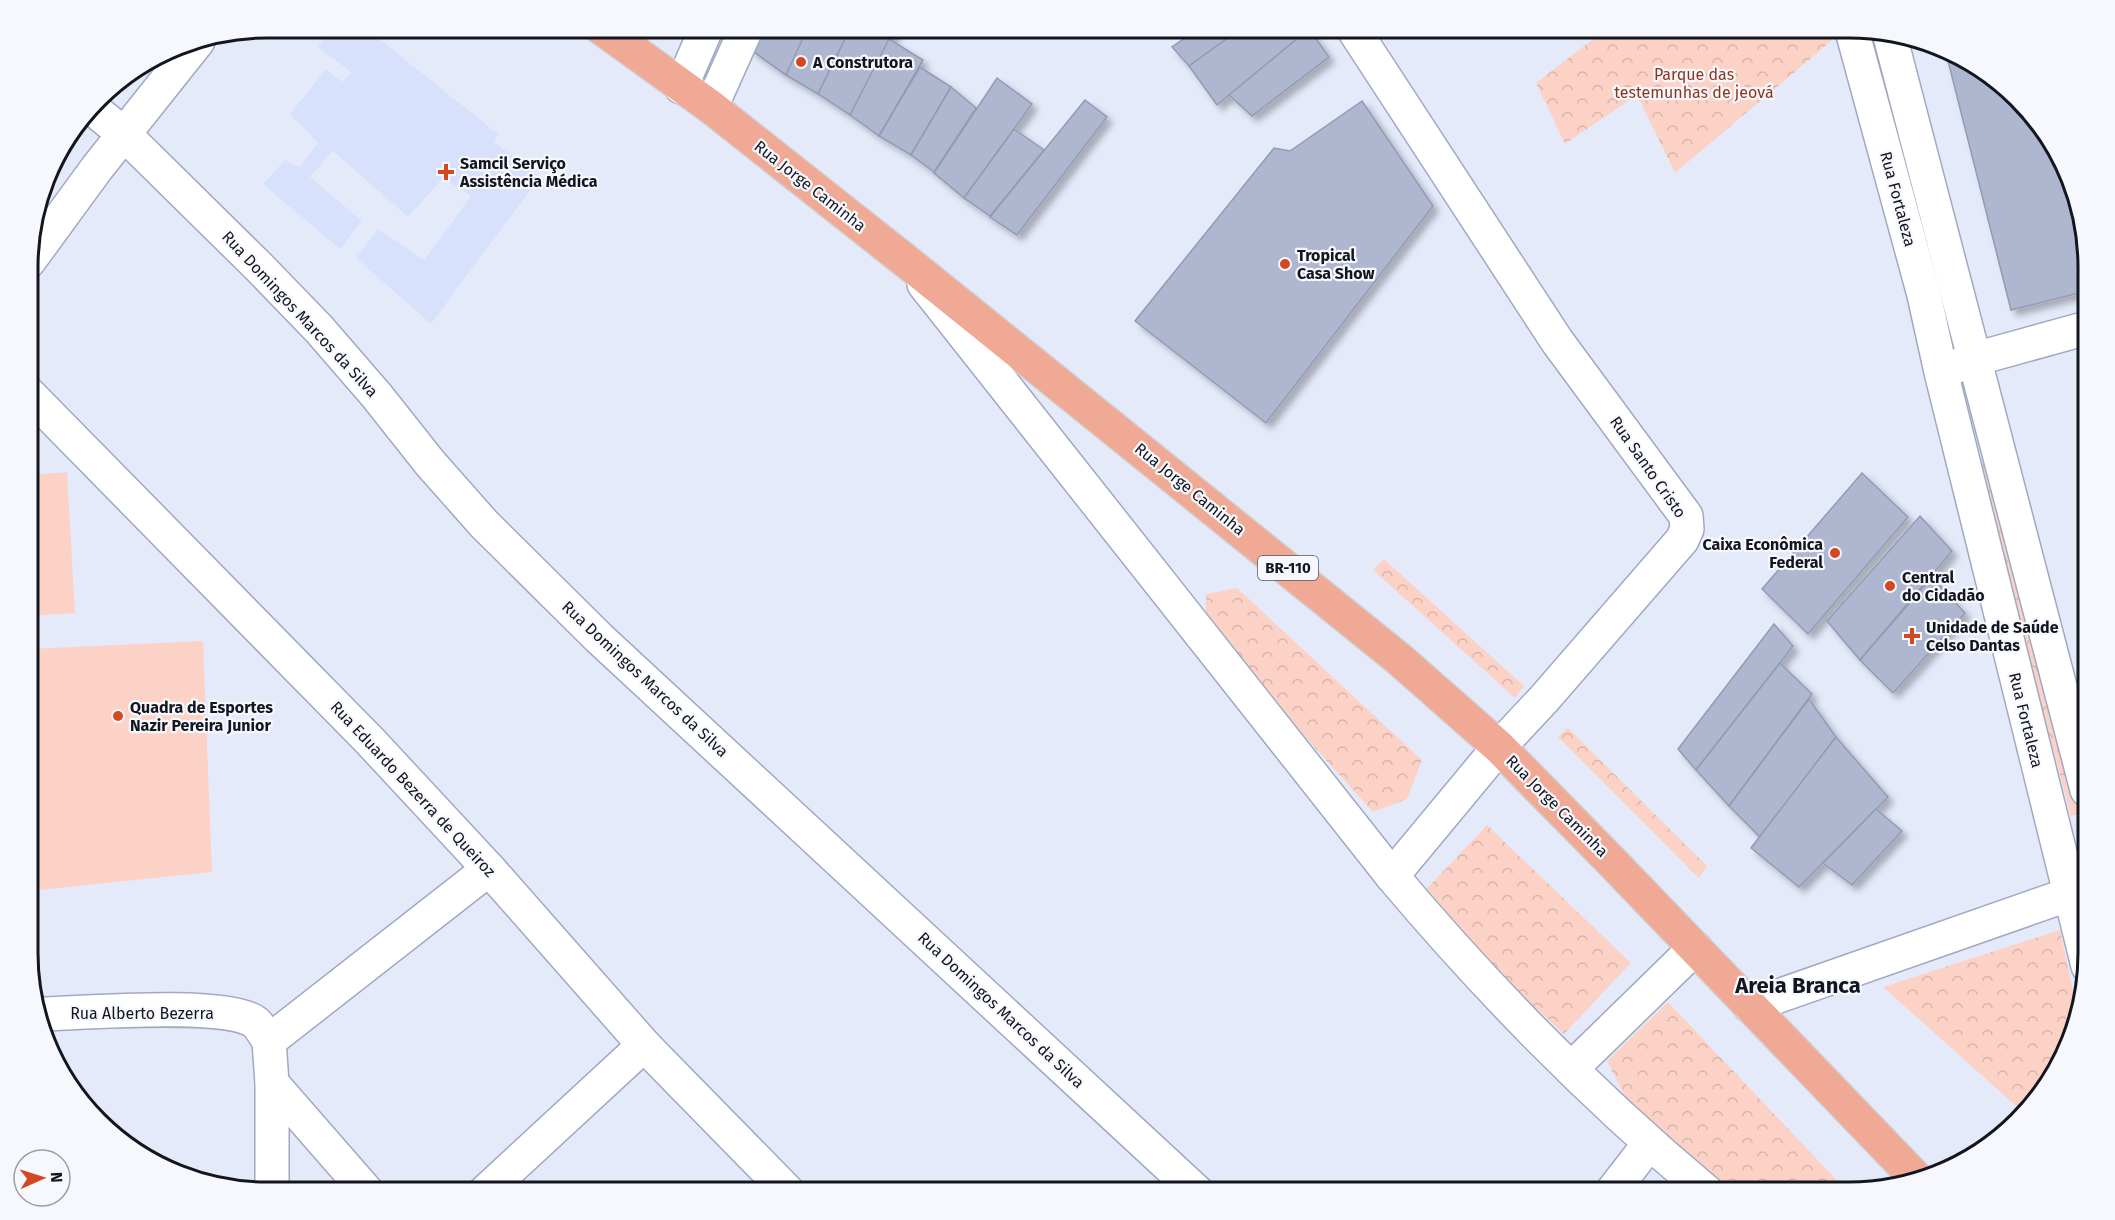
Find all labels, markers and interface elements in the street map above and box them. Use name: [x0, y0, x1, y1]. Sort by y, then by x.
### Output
place label: A Construtora: [812, 53, 913, 72]
marker: A Construtora: [794, 55, 808, 69]
park label: Parque das testemunhas de jeová: [1614, 65, 1774, 102]
street label: Rua Jorge Caminha: [750, 137, 870, 235]
street label: Rua Fortaleza: [1876, 149, 1920, 249]
place label: Samcil Serviço Assistência Médica: [459, 154, 598, 191]
marker: Samcil Serviço Assistência Médica: [437, 163, 455, 181]
street label: Rua Domingos Marcos da Silva: [218, 227, 382, 401]
place label: Tropical Casa Show: [1297, 246, 1375, 283]
marker: Tropical Casa Show: [1278, 257, 1292, 271]
street label: Rua Santo Cristo: [1606, 413, 1690, 521]
street label: Rua Jorge Caminha: [1131, 439, 1249, 539]
place label: Caixa Econômica Federal: [1703, 535, 1823, 572]
marker: Caixa Econômica Federal: [1828, 546, 1842, 560]
road number: BR-110: [1258, 556, 1318, 580]
place label: Central do Cidadão: [1902, 568, 1985, 605]
marker: Central do Cidadão: [1883, 579, 1897, 593]
street label: Rua Domingos Marcos da Silva: [558, 597, 732, 761]
place label: Unidade de Saúde Celso Dantas: [1926, 618, 2059, 655]
marker: Unidade de Saúde Celso Dantas: [1903, 627, 1921, 645]
street label: Rua Fortaleza: [2005, 670, 2047, 770]
street label: Rua Eduardo Bezerra de Queiroz: [326, 697, 500, 881]
place label: Quadra de Esportes Nazir Pereira Junior: [130, 698, 273, 735]
marker: Quadra de Esportes Nazir Pereira Junior: [111, 709, 125, 723]
street label: Rua Jorge Caminha: [1502, 751, 1612, 861]
street label: Rua Domingos Marcos da Silva: [914, 928, 1088, 1092]
district label: Areia Branca: [1734, 972, 1861, 999]
street label: Rua Alberto Bezerra: [70, 1004, 214, 1023]
north arrow: [12, 1148, 72, 1208]
text: N: [47, 1171, 66, 1183]

